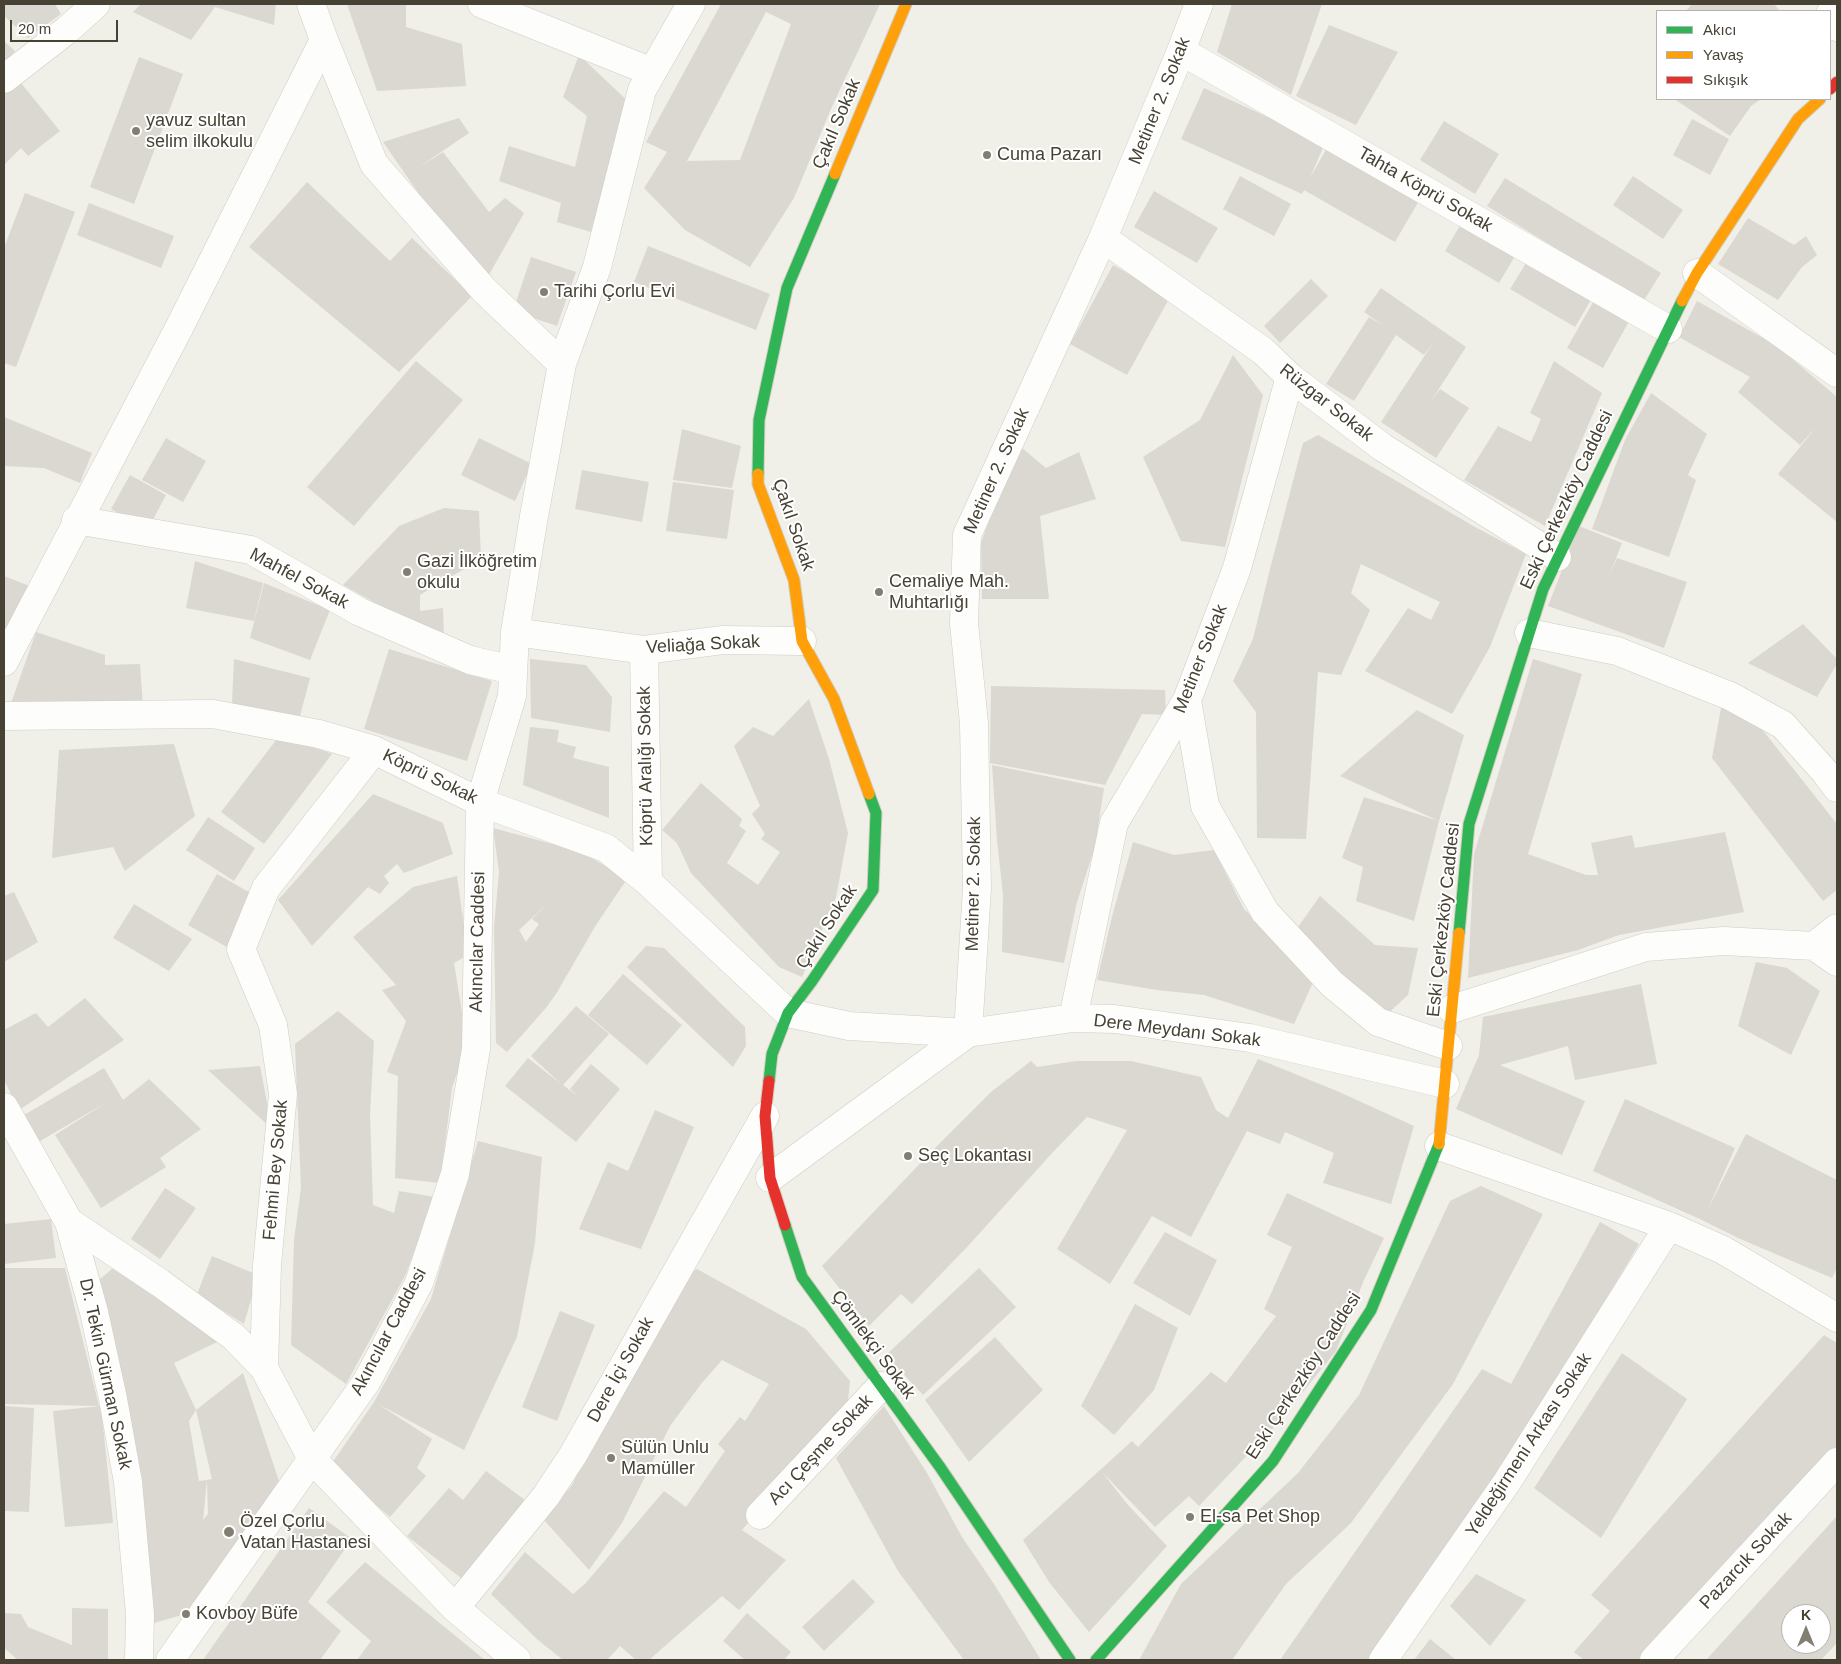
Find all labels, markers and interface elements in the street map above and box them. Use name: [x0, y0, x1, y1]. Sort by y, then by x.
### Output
scale bar: [12, 10, 120, 42]
legend: [1656, 10, 1831, 100]
text: 20 m: [18, 20, 51, 37]
text: Akıcı: [1703, 21, 1736, 38]
street label: Metiner 2. Sokak: [1125, 34, 1195, 168]
text: Yavaş: [1703, 46, 1744, 63]
text: Sıkışık: [1703, 71, 1748, 88]
street label: Çakıl Sokak: [808, 76, 866, 172]
place label: yavuz sultan selim ilkokulu: [146, 110, 253, 152]
marker: yavuz sultan selim ilkokulu: [130, 125, 142, 137]
street label: Tahta Köprü Sokak: [1354, 143, 1496, 237]
place label: Cuma Pazarı: [997, 144, 1102, 166]
marker: Cuma Pazarı: [981, 149, 993, 161]
place label: Tarihi Çorlu Evi: [554, 281, 675, 303]
marker: Tarihi Çorlu Evi: [538, 286, 550, 298]
street label: Rüzgar Sokak: [1275, 360, 1377, 446]
street label: Metiner 2. Sokak: [960, 405, 1034, 537]
street label: Eski Çerkezköy Caddesi: [1516, 407, 1618, 593]
street label: Çakıl Sokak: [767, 476, 819, 574]
street label: Mahfel Sokak: [246, 544, 352, 614]
place label: Gazi İlköğretim okulu: [417, 551, 537, 594]
marker: Gazi İlköğretim okulu: [401, 566, 413, 578]
place label: Cemaliye Mah. Muhtarlığı: [889, 571, 1009, 614]
marker: Cemaliye Mah. Muhtarlığı: [873, 586, 885, 598]
street label: Metiner Sokak: [1169, 602, 1233, 716]
street label: Veliağa Sokak: [645, 631, 761, 659]
street label: Köprü Aralığı Sokak: [634, 686, 658, 846]
street label: Köprü Sokak: [379, 745, 481, 809]
street label: Metiner 2. Sokak: [962, 816, 986, 952]
street label: Eski Çerkezköy Caddesi: [1423, 822, 1465, 1018]
street label: Akıncılar Caddesi: [466, 871, 490, 1013]
street label: Çakıl Sokak: [792, 881, 862, 973]
street label: Dere Meydanı Sokak: [1092, 1010, 1262, 1052]
street label: Fehmi Bey Sokak: [259, 1099, 293, 1241]
place label: Seç Lokantası: [918, 1145, 1032, 1167]
marker: Seç Lokantası: [902, 1150, 914, 1162]
street label: Akıncılar Caddesi: [346, 1265, 432, 1399]
street label: Dr. Tekin Gürman Sokak: [74, 1276, 136, 1472]
street label: Çömlekçi Sokak: [826, 1286, 920, 1404]
street label: Eski Çerkezköy Caddesi: [1242, 1288, 1366, 1464]
street label: Dere İçi Sokak: [583, 1314, 659, 1426]
street label: Yeldeğirmeni Arkası Sokak: [1462, 1349, 1596, 1541]
street label: Acı Çeşme Sokak: [764, 1390, 878, 1510]
place label: Sülün Unlu Mamüller: [621, 1437, 709, 1480]
marker: Sülün Unlu Mamüller: [605, 1452, 617, 1464]
place label: El-sa Pet Shop: [1200, 1506, 1320, 1528]
street label: Pazarcık Sokak: [1695, 1508, 1797, 1614]
place label: Özel Çorlu Vatan Hastanesi: [240, 1511, 371, 1554]
marker: El-sa Pet Shop: [1184, 1511, 1196, 1523]
marker: Özel Çorlu Vatan Hastanesi: [222, 1525, 236, 1539]
place label: Kovboy Büfe: [196, 1603, 298, 1625]
north arrow: [1781, 1604, 1831, 1654]
text: K: [1801, 1607, 1811, 1623]
marker: Kovboy Büfe: [180, 1608, 192, 1620]

